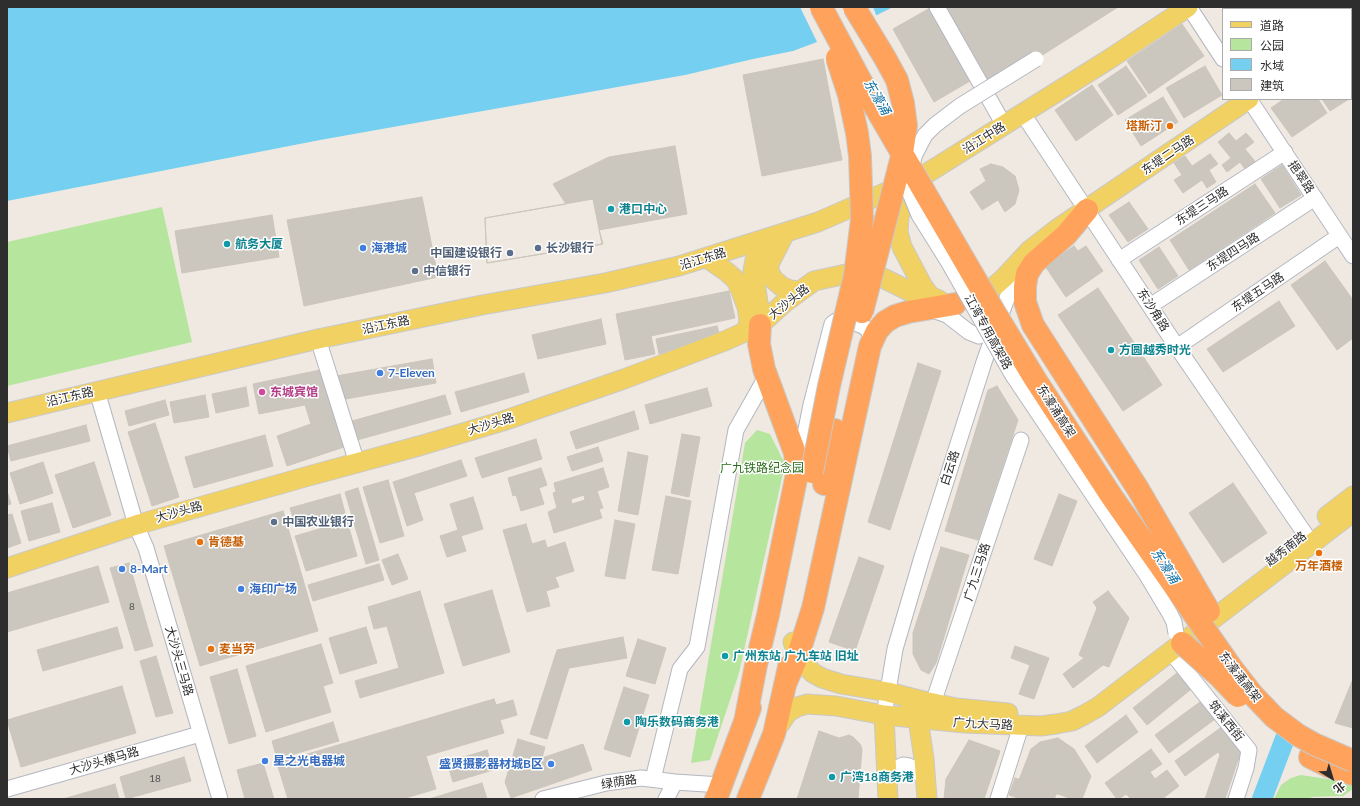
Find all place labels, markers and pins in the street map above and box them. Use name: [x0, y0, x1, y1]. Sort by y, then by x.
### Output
place label: 塔斯汀: [1126, 119, 1162, 133]
marker: 塔斯汀: [1165, 121, 1175, 131]
place label: 港口中心: [619, 202, 667, 216]
marker: 港口中心: [606, 204, 616, 214]
place label: 航务大厦: [235, 237, 283, 251]
marker: 航务大厦: [222, 239, 232, 249]
place label: 海港城: [371, 241, 407, 255]
place label: 长沙银行: [546, 241, 594, 255]
marker: 海港城: [358, 243, 368, 253]
marker: 长沙银行: [533, 243, 543, 253]
place label: 中国建设银行: [430, 246, 502, 260]
marker: 中国建设银行: [505, 248, 515, 258]
place label: 中信银行: [423, 264, 471, 278]
marker: 中信银行: [410, 266, 420, 276]
place label: 方圆越秀时光: [1119, 343, 1191, 357]
marker: 方圆越秀时光: [1106, 345, 1116, 355]
place label: 7-Eleven: [388, 366, 435, 380]
marker: 7-Eleven: [375, 368, 385, 378]
place label: 东城宾馆: [270, 385, 318, 399]
marker: 东城宾馆: [257, 387, 267, 397]
place label: 中国农业银行: [282, 515, 354, 529]
marker: 中国农业银行: [269, 517, 279, 527]
place label: 肯德基: [208, 535, 244, 549]
marker: 肯德基: [195, 537, 205, 547]
marker: 万年酒楼: [1314, 548, 1324, 558]
place label: 万年酒楼: [1295, 559, 1343, 573]
place label: 8-Mart: [130, 562, 168, 576]
marker: 8-Mart: [117, 564, 127, 574]
place label: 海印广场: [249, 582, 297, 596]
marker: 海印广场: [236, 584, 246, 594]
place label: 麦当劳: [219, 642, 255, 656]
marker: 麦当劳: [206, 644, 216, 654]
place label: 广州东站 广九车站 旧址: [733, 649, 859, 663]
marker: 广州东站 广九车站 旧址: [720, 651, 730, 661]
place label: 陶乐数码商务港: [635, 715, 719, 729]
marker: 陶乐数码商务港: [622, 717, 632, 727]
place label: 星之光电器城: [273, 754, 345, 768]
marker: 星之光电器城: [260, 756, 270, 766]
place label: 盛贤摄影器材城B区: [439, 757, 543, 771]
marker: 盛贤摄影器材城B区: [546, 759, 556, 769]
place label: 广湾18商务港: [840, 770, 914, 784]
marker: 广湾18商务港: [827, 772, 837, 782]

